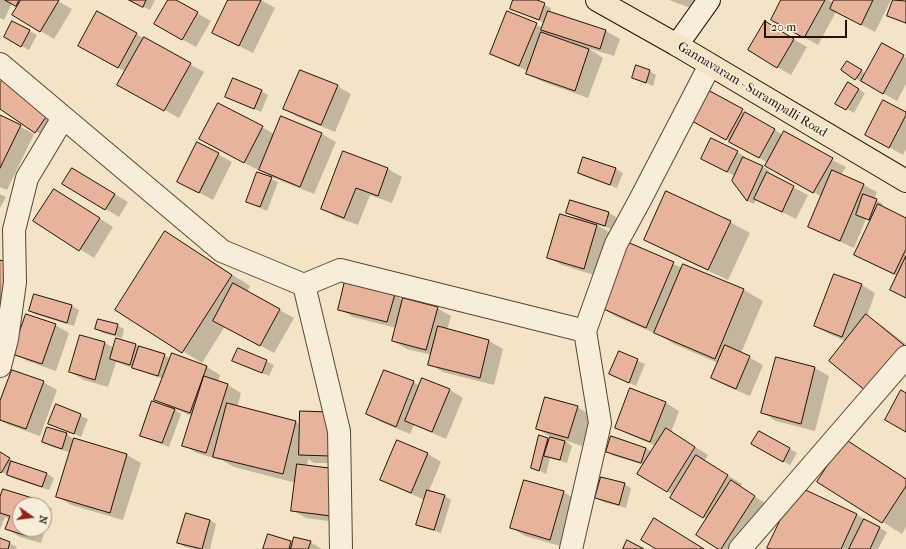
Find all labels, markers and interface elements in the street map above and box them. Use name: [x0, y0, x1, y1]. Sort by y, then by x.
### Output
scale bar: [766, 12, 849, 38]
text: 20 m: [771, 20, 796, 34]
street label: Gannavaram - Surampalli Road: [674, 39, 830, 141]
north arrow: [12, 497, 52, 537]
text: N: [36, 514, 50, 525]

